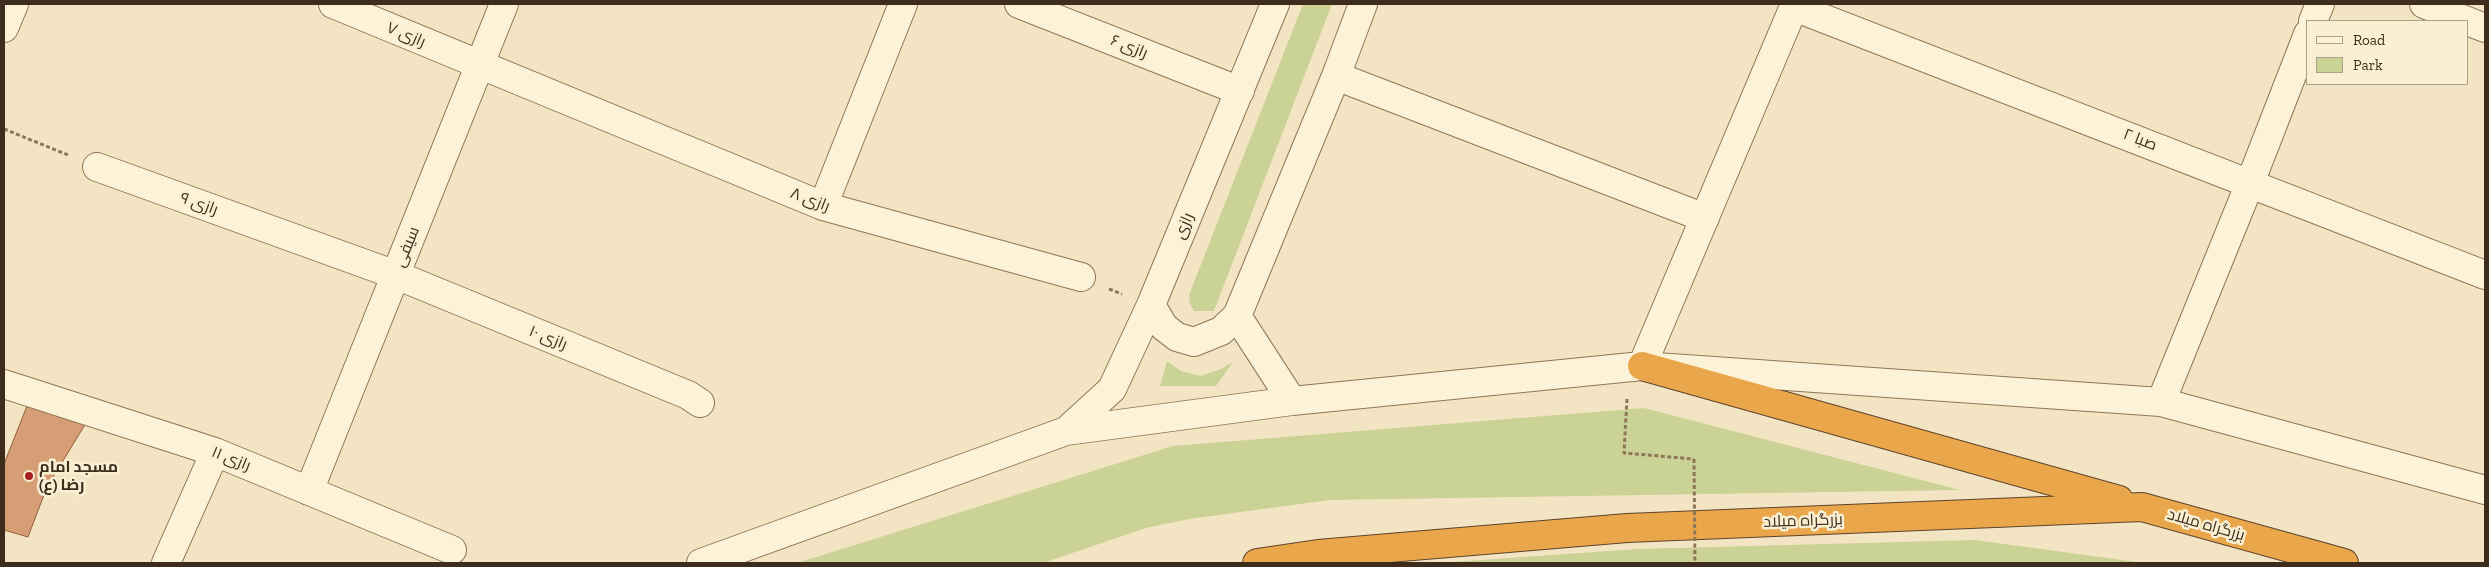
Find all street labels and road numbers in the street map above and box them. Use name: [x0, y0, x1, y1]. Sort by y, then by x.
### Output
street label: رازی ۷: [384, 18, 428, 52]
street label: رازی ۶: [1108, 31, 1150, 63]
street label: صبا ۲: [2120, 125, 2160, 155]
street label: رازی ۸: [788, 184, 832, 216]
street label: رازی ۹: [177, 188, 221, 220]
street label: رازی: [1170, 210, 1198, 242]
street label: سیفی: [390, 224, 424, 270]
street label: رازی ۱۰: [526, 322, 570, 354]
street label: رازی ۱۱: [209, 442, 253, 476]
street label: بزرگراه میلاد: [2165, 505, 2247, 545]
street label: بزرگراه میلاد: [1763, 510, 1843, 532]

